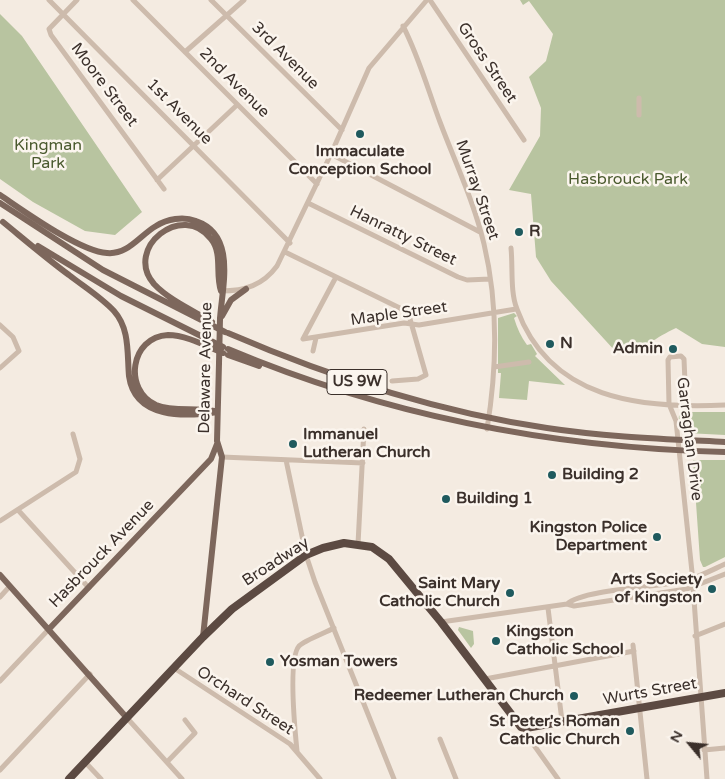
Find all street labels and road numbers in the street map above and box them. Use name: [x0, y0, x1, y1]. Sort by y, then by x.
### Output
street label: 3rd Avenue: [247, 18, 323, 94]
street label: Gross Street: [453, 19, 521, 107]
street label: Moore Street: [66, 39, 142, 131]
street label: 2nd Avenue: [195, 44, 273, 122]
street label: 1st Avenue: [142, 75, 216, 149]
street label: Murray Street: [451, 137, 503, 243]
street label: Hanratty Street: [346, 202, 460, 270]
street label: Maple Street: [349, 298, 449, 330]
street label: Delaware Avenue: [195, 302, 217, 434]
road number: US 9W: [327, 370, 387, 394]
street label: Garraghan Drive: [672, 376, 706, 502]
street label: Hasbrouck Avenue: [45, 496, 159, 612]
street label: Broadway: [239, 533, 313, 591]
street label: Orchard Street: [193, 662, 297, 740]
street label: Wurts Street: [602, 674, 698, 710]

